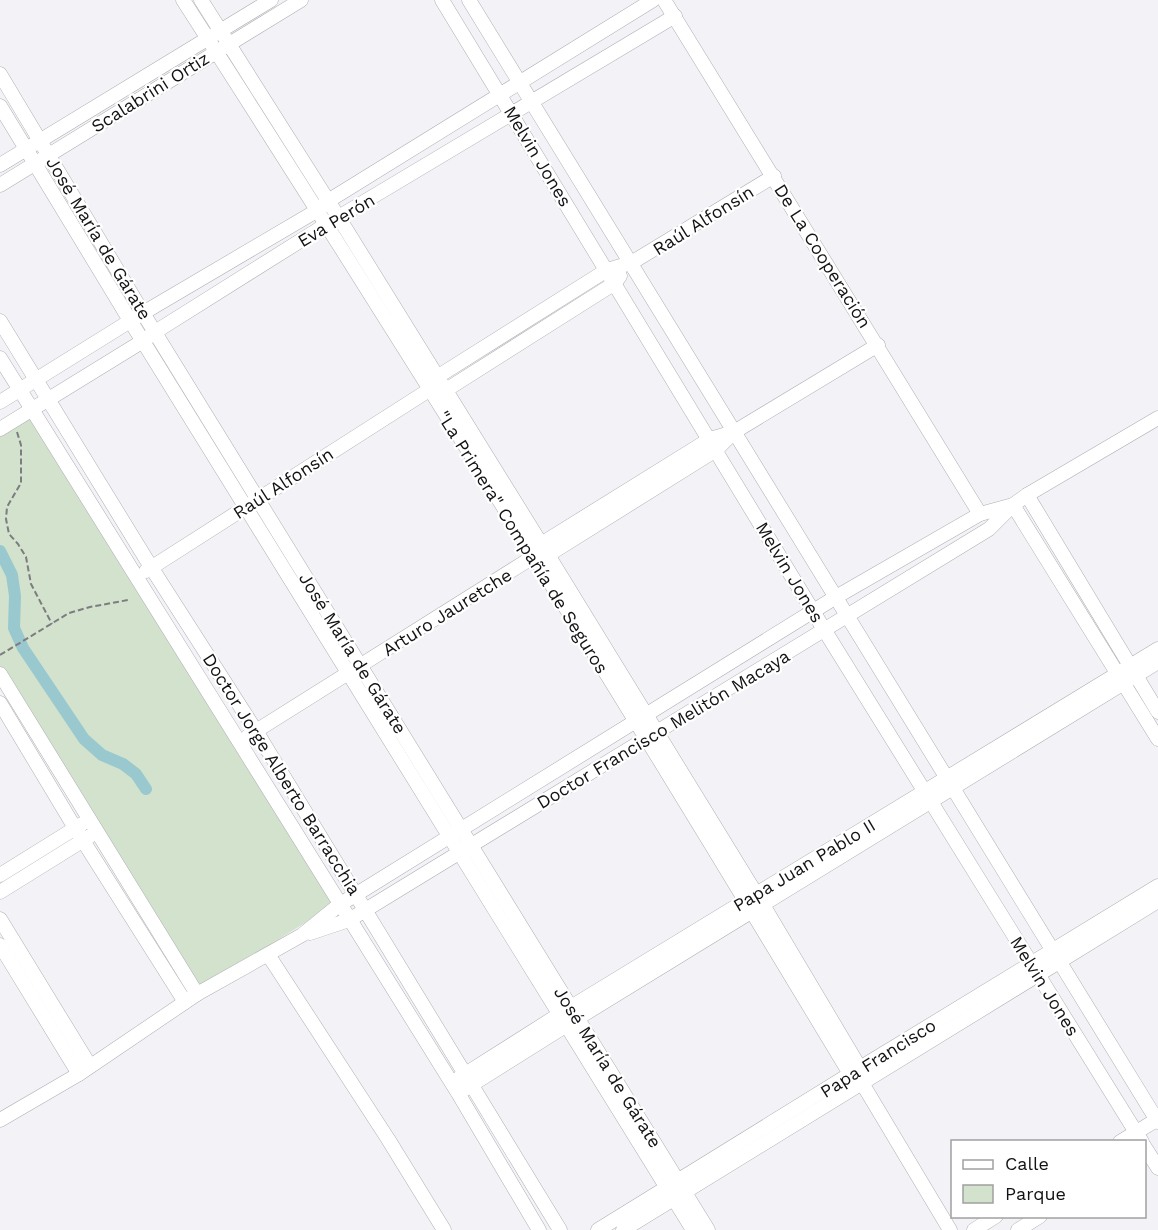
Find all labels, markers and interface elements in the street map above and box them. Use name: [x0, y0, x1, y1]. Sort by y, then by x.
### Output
street label: Scalabrini Ortiz: [87, 47, 213, 137]
street label: Melvin Jones: [500, 102, 576, 210]
street label: José María de Gárate: [42, 153, 156, 323]
street label: De La Cooperación: [770, 180, 876, 332]
street label: Raúl Alfonsín: [649, 181, 757, 259]
street label: Eva Perón: [294, 189, 378, 251]
street label: "La Primera" Compañía de Seguros: [433, 407, 613, 677]
street label: Raúl Alfonsín: [229, 443, 337, 523]
street label: Melvin Jones: [752, 518, 828, 626]
street label: Arturo Jauretche: [379, 564, 515, 660]
street label: José María de Gárate: [295, 568, 411, 738]
street label: Doctor Francisco Melitón Macaya: [533, 645, 793, 813]
street label: Doctor Jorge Alberto Barracchia: [199, 649, 365, 899]
street label: Papa Juan Pablo II: [729, 814, 879, 916]
street label: Melvin Jones: [1006, 932, 1084, 1040]
street label: José María de Gárate: [550, 982, 666, 1152]
street label: Papa Francisco: [816, 1014, 940, 1102]
legend: [951, 1140, 1146, 1218]
text: Calle: [1005, 1153, 1049, 1174]
text: Parque: [1005, 1183, 1066, 1204]

